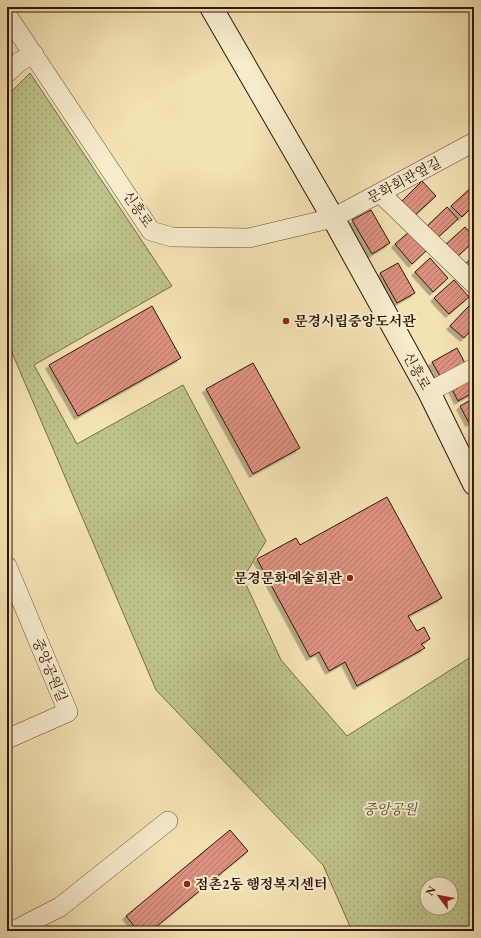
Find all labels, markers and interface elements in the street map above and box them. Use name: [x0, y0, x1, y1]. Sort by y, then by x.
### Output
street label: 문화회관옆길: [364, 153, 444, 207]
street label: 신흥로: [119, 187, 157, 231]
place label: 문경시립중앙도서관: [294, 312, 416, 330]
marker: 문경시립중앙도서관: [281, 316, 291, 326]
street label: 신흥로: [399, 349, 435, 394]
place label: 문경문화예술회관: [234, 569, 342, 587]
marker: 문경문화예술회관: [345, 573, 355, 583]
street label: 중앙공원길: [29, 635, 71, 705]
park label: 중앙공원: [363, 800, 419, 818]
place label: 점촌2동 행정복지센터: [195, 875, 327, 893]
north arrow: [419, 876, 459, 916]
marker: 점촌2동 행정복지센터: [182, 879, 192, 889]
text: N: [422, 883, 439, 898]

